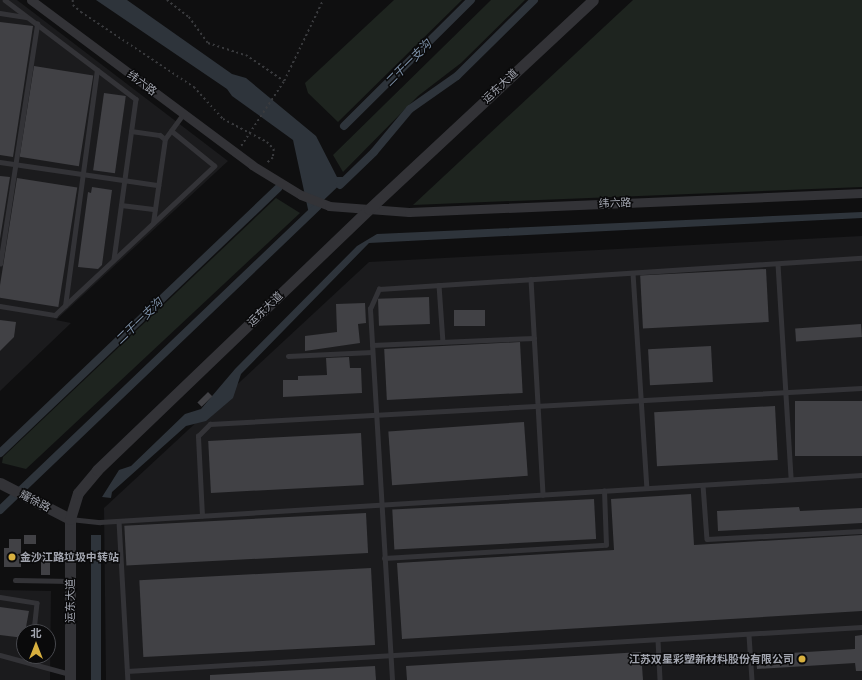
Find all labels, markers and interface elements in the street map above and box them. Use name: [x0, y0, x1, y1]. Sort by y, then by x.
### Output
water label: 二干一支沟: [382, 37, 434, 89]
street label: 运东大道: [479, 66, 521, 106]
street label: 纬六路: [125, 68, 159, 98]
street label: 纬六路: [598, 196, 632, 210]
street label: 运东大道: [245, 289, 285, 329]
water label: 二干一支沟: [112, 295, 166, 347]
street label: 耀徐路: [17, 488, 53, 514]
place label: 金沙江路垃圾中转站: [20, 550, 119, 564]
marker: 金沙江路垃圾中转站: [7, 552, 17, 562]
street label: 运东大道: [63, 579, 77, 623]
north arrow: [16, 624, 56, 664]
text: 北: [31, 626, 42, 640]
place label: 江苏双星彩塑新材料股份有限公司: [629, 652, 794, 666]
marker: 江苏双星彩塑新材料股份有限公司: [797, 654, 807, 664]

